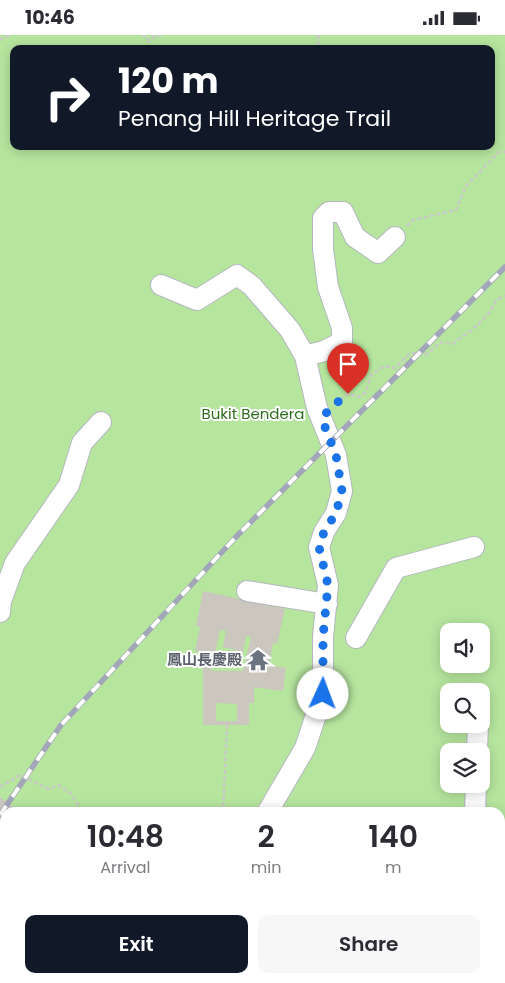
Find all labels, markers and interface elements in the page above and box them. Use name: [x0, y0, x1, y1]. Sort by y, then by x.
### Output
text: 10:46: [25, 4, 75, 31]
text: 120 m: [118, 56, 218, 105]
icon: right: [35, 65, 100, 130]
text: Penang Hill Heritage Trail: [118, 103, 391, 134]
pin: [327, 343, 369, 394]
icon: arrive: [334, 350, 362, 378]
park label: Bukit Bendera: [202, 403, 304, 424]
map controls: [440, 623, 490, 793]
button: sound: [440, 623, 490, 673]
temple icon: 鳳山長慶殿: [245, 647, 271, 673]
place label: 鳳山長慶殿: [167, 649, 242, 670]
position arrow: [296, 667, 348, 719]
button: search: [440, 683, 490, 733]
button: layers: [440, 743, 490, 793]
text: 10:48: [87, 815, 164, 858]
text: 2: [257, 815, 275, 858]
text: 140: [368, 815, 418, 858]
text: Arrival: [100, 856, 151, 879]
text: min: [251, 856, 281, 879]
text: m: [385, 856, 401, 879]
button: Exit: [25, 915, 248, 973]
button: Share: [258, 915, 480, 973]

